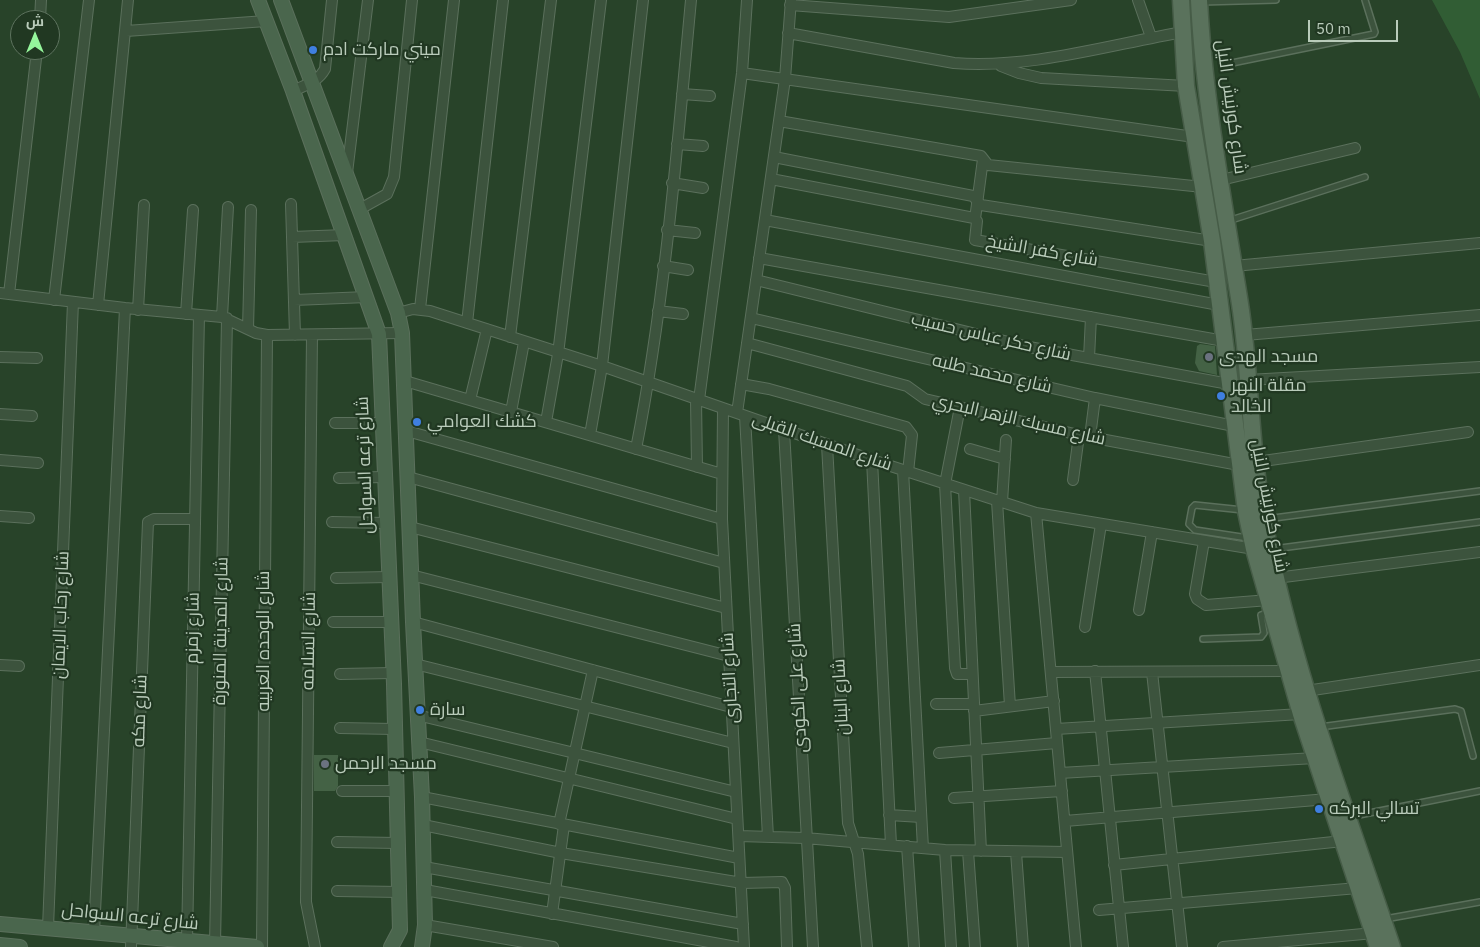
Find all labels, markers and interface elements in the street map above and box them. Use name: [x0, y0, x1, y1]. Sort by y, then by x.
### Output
north arrow: [10, 10, 60, 60]
scale bar: [1310, 10, 1400, 42]
text: ش: [26, 12, 44, 30]
text: 50 m: [1316, 19, 1351, 38]
place label: ميني ماركت ادم: [323, 39, 441, 61]
street label: شارع كورنيش النيل: [1211, 39, 1251, 175]
marker: ميني ماركت ادم: [307, 44, 319, 56]
street label: شارع كفر الشيخ: [984, 231, 1100, 271]
street label: شارع حكر عباس حسيب: [909, 308, 1073, 366]
place label: مسجد الهدى: [1219, 346, 1318, 368]
street label: شارع محمد طلبه: [930, 350, 1054, 398]
marker: مسجد الهدى: [1203, 351, 1215, 363]
place label: مقلة النهر الخالد: [1231, 375, 1307, 418]
street label: شارع مسبك الزهر البحري: [930, 390, 1108, 450]
marker: مقلة النهر الخالد: [1215, 390, 1227, 402]
street label: شارع ترعه السواحل: [352, 396, 378, 534]
street label: شارع المسبك القبلى: [749, 408, 895, 476]
place label: كشك العوامي: [427, 411, 537, 433]
marker: كشك العوامي: [411, 416, 423, 428]
street label: شارع كورنيش النيل: [1245, 438, 1293, 574]
street label: شارع رحاب الايمان: [48, 551, 74, 679]
street label: شارع المدينة المنورة: [209, 557, 233, 705]
street label: شارع الوحده العربيه: [253, 571, 275, 711]
street label: شارع زمزم: [182, 592, 204, 664]
street label: شارع السلامه: [297, 592, 321, 690]
street label: شارع على الكودى: [784, 623, 812, 753]
street label: شارع التجارى: [717, 632, 743, 724]
street label: شارع البنان: [828, 658, 854, 736]
street label: شارع مكه: [128, 674, 152, 748]
place label: سارة: [430, 699, 465, 721]
marker: سارة: [414, 704, 426, 716]
place label: مسجد الرحمن: [335, 753, 437, 775]
marker: مسجد الرحمن: [319, 758, 331, 770]
place label: تسالي البركه: [1329, 798, 1419, 820]
marker: تسالي البركه: [1313, 803, 1325, 815]
street label: شارع ترعه السواحل: [60, 899, 200, 935]

